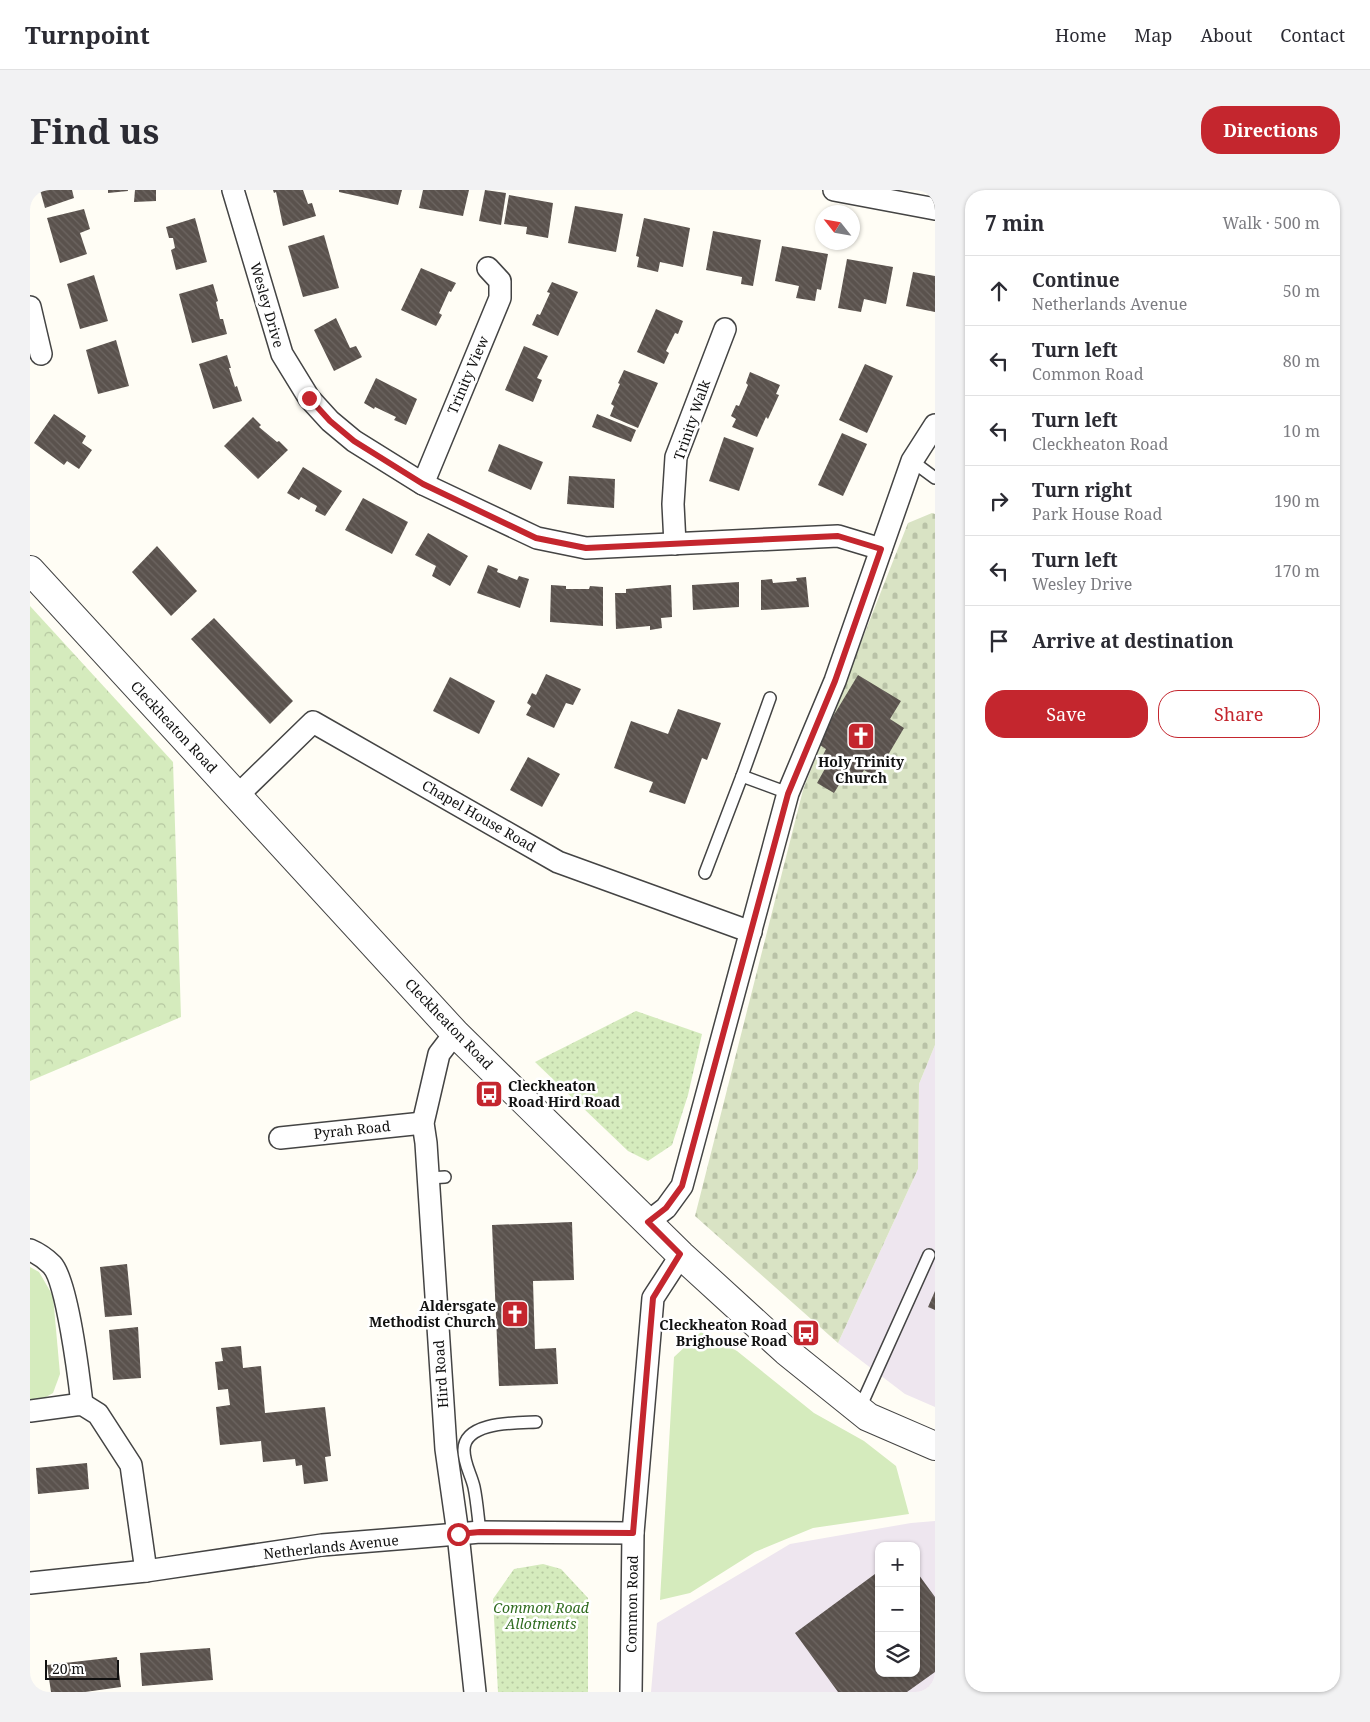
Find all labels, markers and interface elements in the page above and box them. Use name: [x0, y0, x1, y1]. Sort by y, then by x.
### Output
text: Turnpoint: [25, 18, 150, 51]
text: Home: [1055, 23, 1106, 47]
text: Map: [1134, 23, 1172, 47]
text: About: [1200, 23, 1252, 47]
text: Contact: [1280, 23, 1345, 47]
button: Directions: [1201, 106, 1340, 154]
text: Find us: [30, 107, 159, 154]
north arrow: [815, 205, 860, 250]
text: 7 min: [985, 209, 1044, 237]
text: Walk · 500 m: [1223, 212, 1320, 234]
street label: Wesley Drive: [246, 260, 289, 350]
text: Continue: [1032, 267, 1120, 293]
icon: ahead: [985, 277, 1013, 305]
text: 50 m: [1283, 280, 1320, 302]
text: Netherlands Avenue: [1032, 293, 1187, 315]
street label: Trinity View: [443, 332, 493, 417]
text: Turn left: [1032, 337, 1118, 363]
icon: left: [985, 347, 1013, 375]
text: 80 m: [1283, 350, 1320, 372]
text: Common Road: [1032, 363, 1144, 385]
street label: Trinity Walk: [669, 376, 714, 463]
route end: [298, 387, 321, 410]
text: Turn left: [1032, 407, 1118, 433]
icon: left: [985, 417, 1013, 445]
text: 10 m: [1283, 420, 1320, 442]
text: Cleckheaton Road: [1032, 433, 1168, 455]
text: Turn right: [1032, 477, 1132, 503]
icon: right: [985, 487, 1013, 515]
text: 190 m: [1274, 490, 1320, 512]
text: Park House Road: [1032, 503, 1162, 525]
text: Turn left: [1032, 547, 1118, 573]
icon: left: [985, 557, 1013, 585]
text: 170 m: [1274, 560, 1320, 582]
text: Wesley Drive: [1032, 573, 1132, 595]
icon: arrive: [985, 627, 1013, 655]
text: Arrive at destination: [1032, 628, 1234, 654]
street label: Cleckheaton Road: [127, 677, 222, 777]
button: Save: [985, 690, 1148, 738]
button: Share: [1158, 690, 1320, 738]
church icon: Holy Trinity Church: [846, 721, 876, 751]
place label: Holy Trinity Church: [818, 752, 905, 787]
street label: Chapel House Road: [419, 775, 540, 856]
street label: Cleckheaton Road: [401, 974, 498, 1073]
place label: Cleckheaton Road Hird Road: [508, 1076, 620, 1111]
bus stop icon: Cleckheaton Road Hird Road: [474, 1079, 504, 1109]
street label: Pyrah Road: [313, 1116, 392, 1143]
place label: Aldersgate Methodist Church: [369, 1296, 496, 1331]
church icon: Aldersgate Methodist Church: [500, 1299, 530, 1329]
place label: Cleckheaton Road Brighouse Road: [659, 1315, 787, 1350]
bus stop icon: Cleckheaton Road Brighouse Road: [791, 1318, 821, 1348]
street label: Hird Road: [429, 1339, 452, 1409]
route start: [447, 1523, 470, 1546]
street label: Netherlands Avenue: [262, 1530, 400, 1563]
map controls: [875, 1542, 920, 1677]
button: +: [875, 1542, 920, 1587]
street label: Common Road: [621, 1555, 642, 1653]
button: −: [875, 1587, 920, 1632]
park label: Common Road Allotments: [493, 1598, 590, 1633]
button: layers: [875, 1632, 920, 1677]
scale bar: [45, 1657, 119, 1680]
text: 20 m: [52, 1659, 85, 1678]

